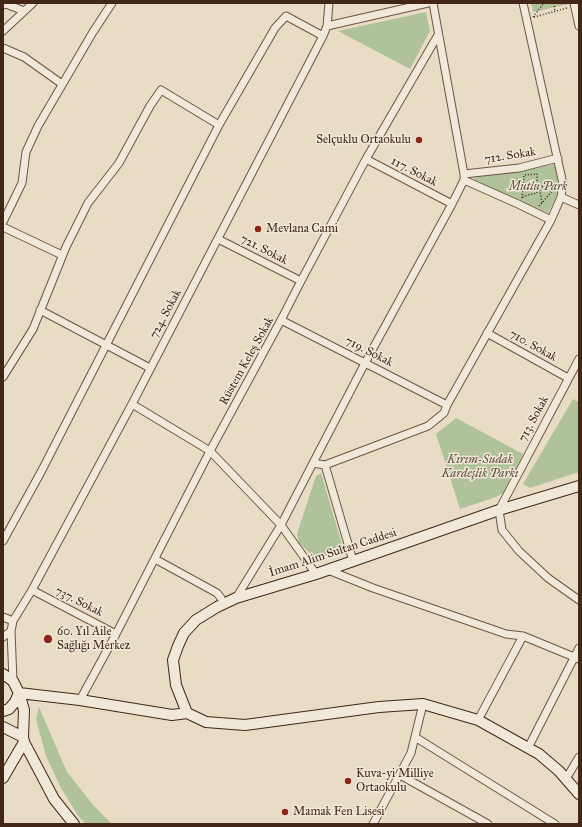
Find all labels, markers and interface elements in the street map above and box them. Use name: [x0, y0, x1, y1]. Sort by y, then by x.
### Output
place label: Selçuklu Ortaokulu: [316, 133, 411, 147]
marker: Selçuklu Ortaokulu: [414, 135, 424, 145]
street label: 712. Sokak: [483, 145, 537, 167]
street label: 117. Sokak: [388, 154, 440, 190]
park label: Mutlu Park: [509, 180, 567, 194]
place label: Mevlana Cami: [266, 222, 338, 236]
marker: Mevlana Cami: [253, 224, 263, 234]
street label: 721. Sokak: [238, 232, 290, 268]
street label: 724. Sokak: [147, 287, 185, 341]
street label: Rüstem Keleş Sokak: [217, 314, 277, 408]
street label: 710. Sokak: [507, 327, 559, 365]
street label: 719. Sokak: [343, 334, 395, 370]
street label: 713. Sokak: [516, 393, 552, 445]
park label: Kırım-Sudak Kardeşlik Parkı: [442, 453, 518, 481]
street label: İmam Alim Sultan Caddesi: [267, 526, 399, 580]
street label: 737. Sokak: [53, 584, 105, 620]
place label: 60. Yıl Aile Sağlığı Merkez: [57, 625, 130, 653]
marker: 60. Yıl Aile Sağlığı Merkez: [42, 633, 54, 645]
place label: Kuva-yi Milliye Ortaokulu: [356, 767, 434, 795]
marker: Kuva-yi Milliye Ortaokulu: [343, 776, 353, 786]
place label: Mamak Fen Lisesi: [293, 805, 385, 819]
marker: Mamak Fen Lisesi: [280, 807, 290, 817]

